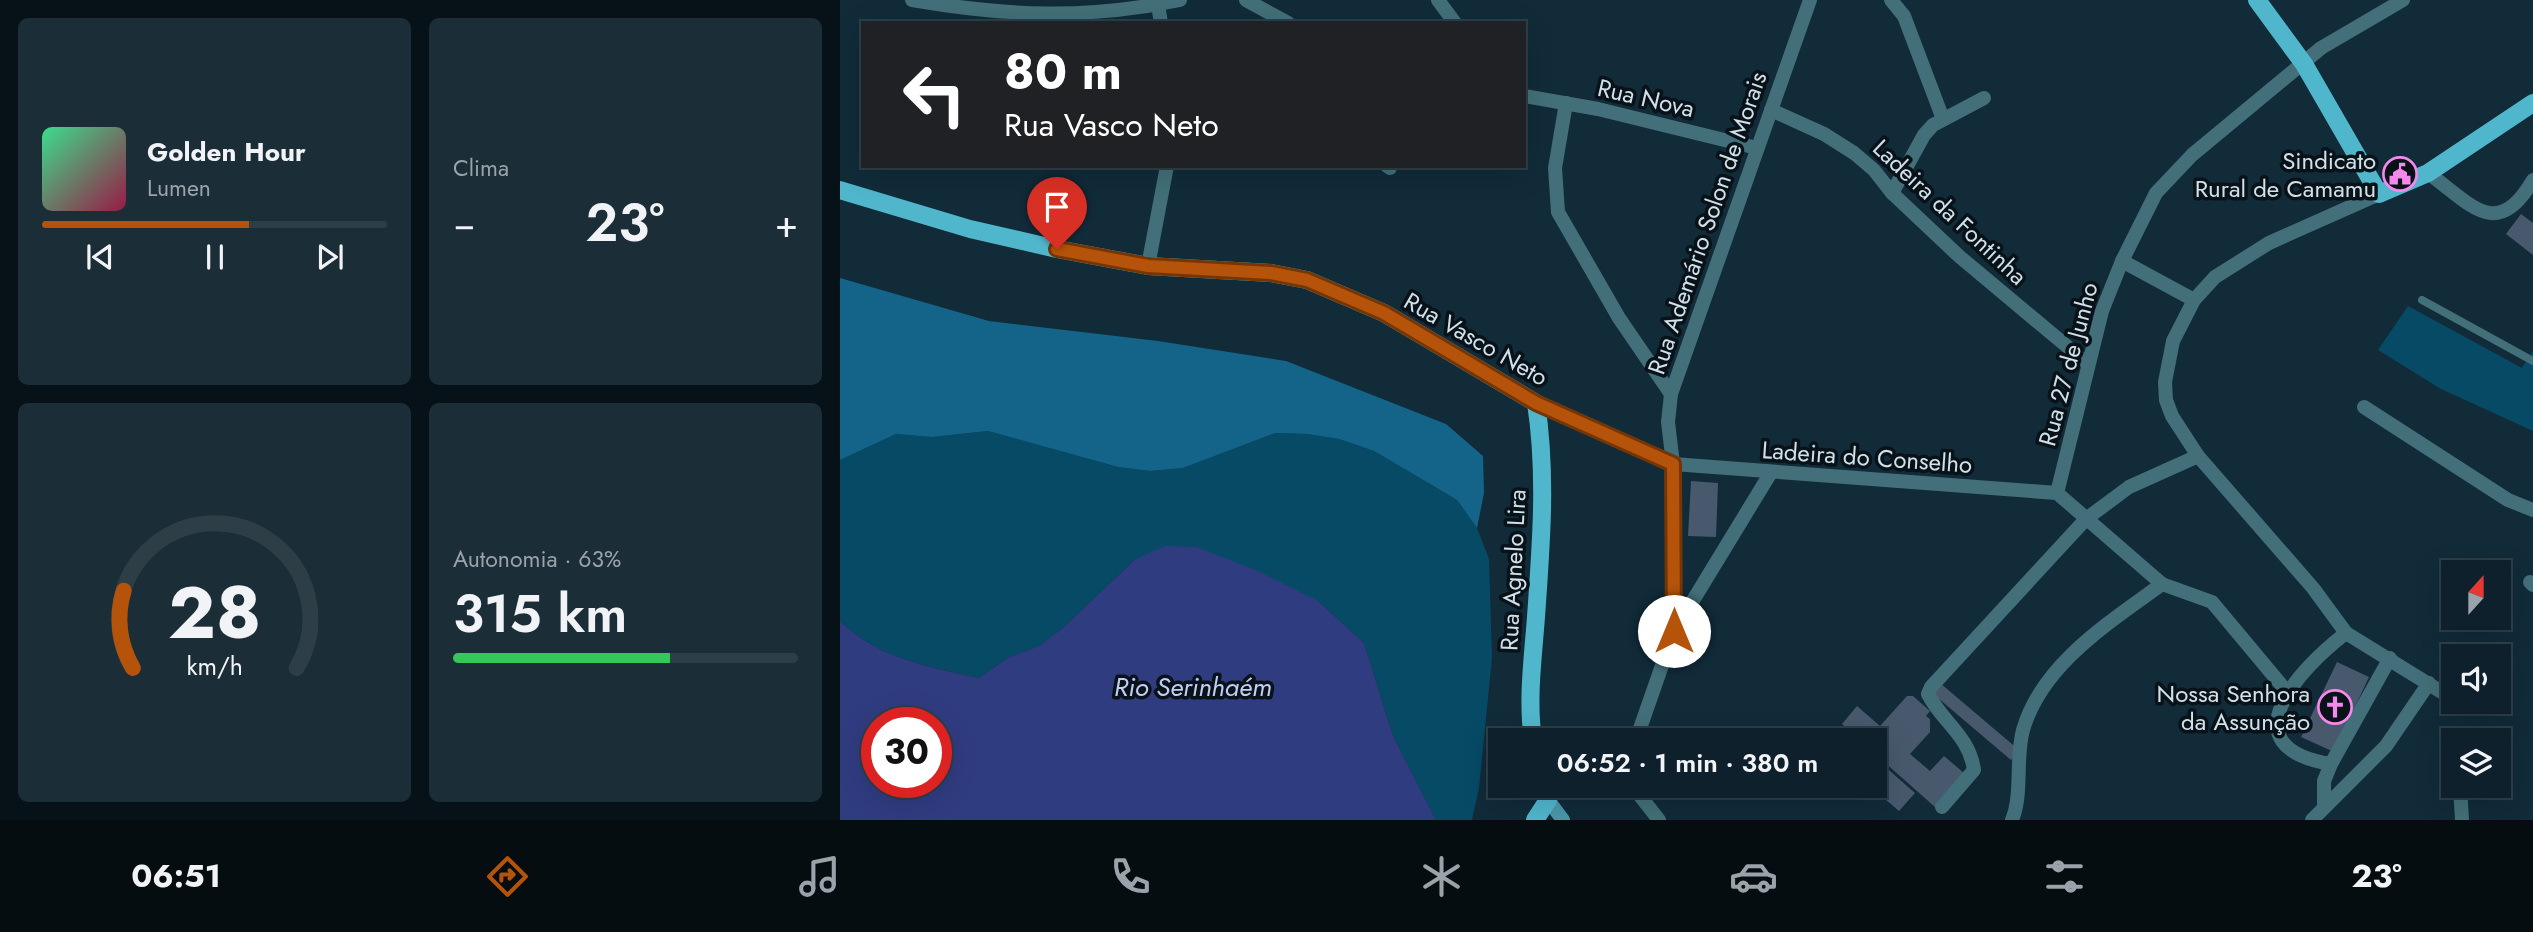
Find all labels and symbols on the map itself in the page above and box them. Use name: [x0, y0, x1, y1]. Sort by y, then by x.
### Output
street label: Rua Ademário Solon de Morais: [1639, 67, 1775, 379]
street label: Rua Nova: [1594, 70, 1698, 126]
street label: Ladeira da Fontinha: [1865, 131, 2035, 293]
place label: Sindicato Rural de Camamu: [2195, 143, 2376, 206]
public building icon: Sindicato Rural de Camamu: [2381, 155, 2419, 193]
pin: [1027, 177, 1087, 249]
street label: Rua 27 de Junho: [2029, 278, 2107, 450]
street label: Rua Vasco Neto: [1398, 284, 1554, 394]
street label: Ladeira do Conselho: [1761, 432, 1973, 482]
street label: Rua Agnelo Lira: [1491, 488, 1535, 652]
north arrow: [2441, 560, 2511, 630]
position arrow: [1637, 594, 1711, 668]
water label: Rio Serinhaém: [1114, 668, 1272, 706]
place label: Nossa Senhora da Assunção: [2157, 676, 2310, 739]
church icon: Nossa Senhora da Assunção: [2316, 688, 2354, 726]
speed limit sign: 30: [861, 707, 952, 798]

